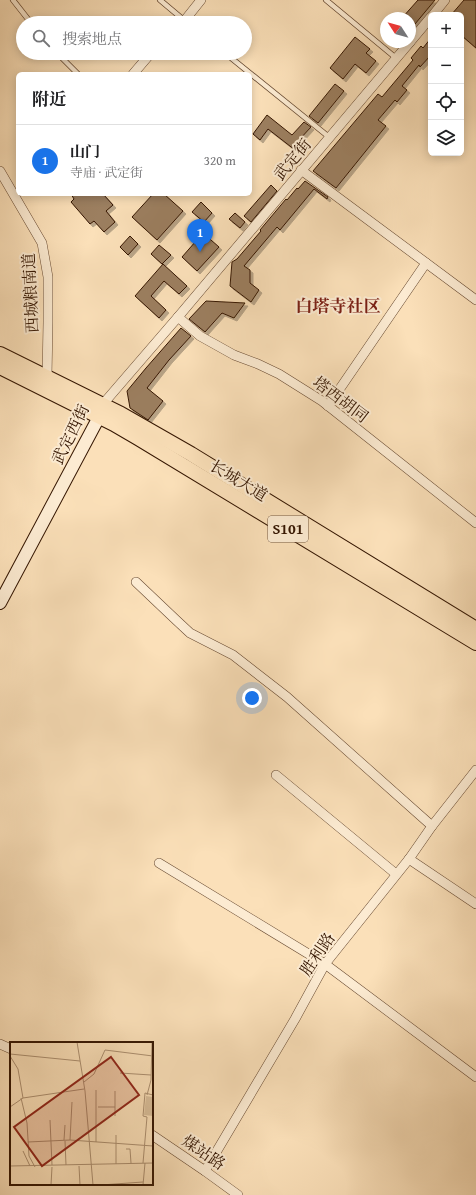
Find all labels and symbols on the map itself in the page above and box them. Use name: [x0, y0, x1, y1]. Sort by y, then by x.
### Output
north arrow: [380, 12, 416, 48]
street label: 武定街: [267, 133, 317, 185]
pin: 1: [187, 219, 213, 252]
street label: 西城粮南道: [16, 252, 44, 334]
district label: 白塔寺社区: [296, 293, 381, 318]
street label: 塔西胡同: [308, 370, 374, 428]
street label: 武定西街: [45, 400, 95, 468]
street label: 长城大道: [205, 453, 273, 507]
road number: S101: [268, 516, 308, 542]
your location: [242, 688, 262, 708]
street label: 胜利路: [294, 927, 340, 981]
inset map: [10, 1042, 153, 1185]
street label: 煤站路: [177, 1129, 231, 1175]

